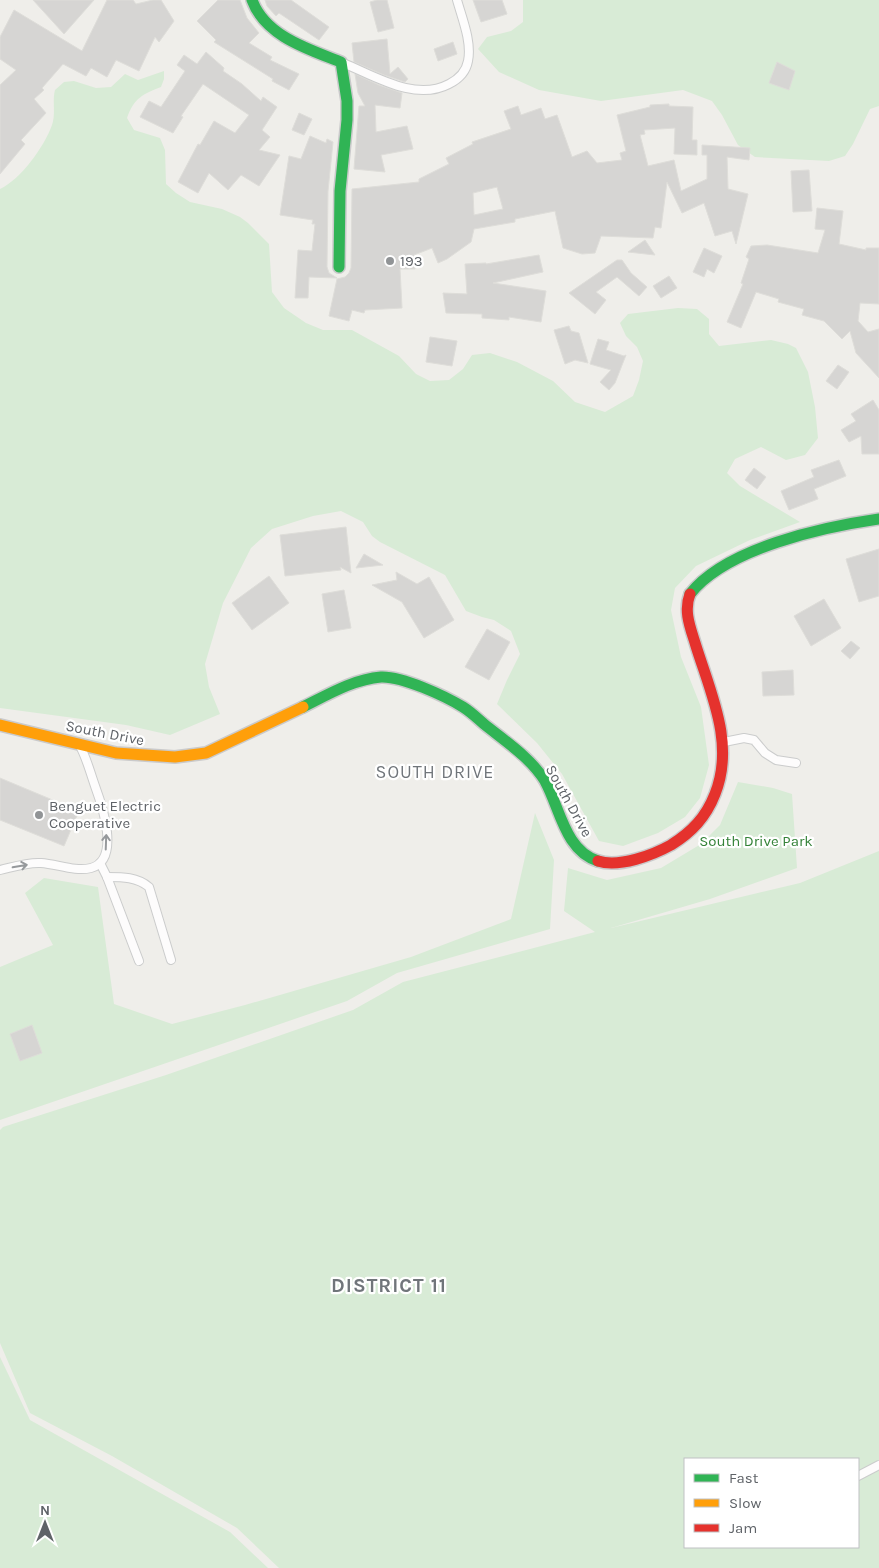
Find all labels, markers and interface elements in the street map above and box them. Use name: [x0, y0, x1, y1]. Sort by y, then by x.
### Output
place label: 193: [400, 252, 423, 270]
marker: 193: [384, 255, 396, 267]
street label: South Drive: [64, 717, 146, 749]
district label: SOUTH DRIVE: [376, 761, 494, 783]
street label: South Drive: [542, 762, 596, 840]
place label: Benguet Electric Cooperative: [49, 797, 161, 832]
marker: Benguet Electric Cooperative: [33, 809, 45, 821]
park label: South Drive Park: [699, 832, 813, 850]
one-way arrow: [102, 835, 111, 851]
one-way arrow: [12, 860, 28, 870]
district label: DISTRICT 11: [331, 1274, 447, 1297]
legend: [684, 1458, 859, 1548]
text: Fast: [729, 1469, 759, 1487]
text: Slow: [729, 1494, 761, 1512]
north arrow: [20, 1498, 70, 1548]
text: N: [40, 1502, 50, 1519]
text: Jam: [729, 1519, 757, 1537]

